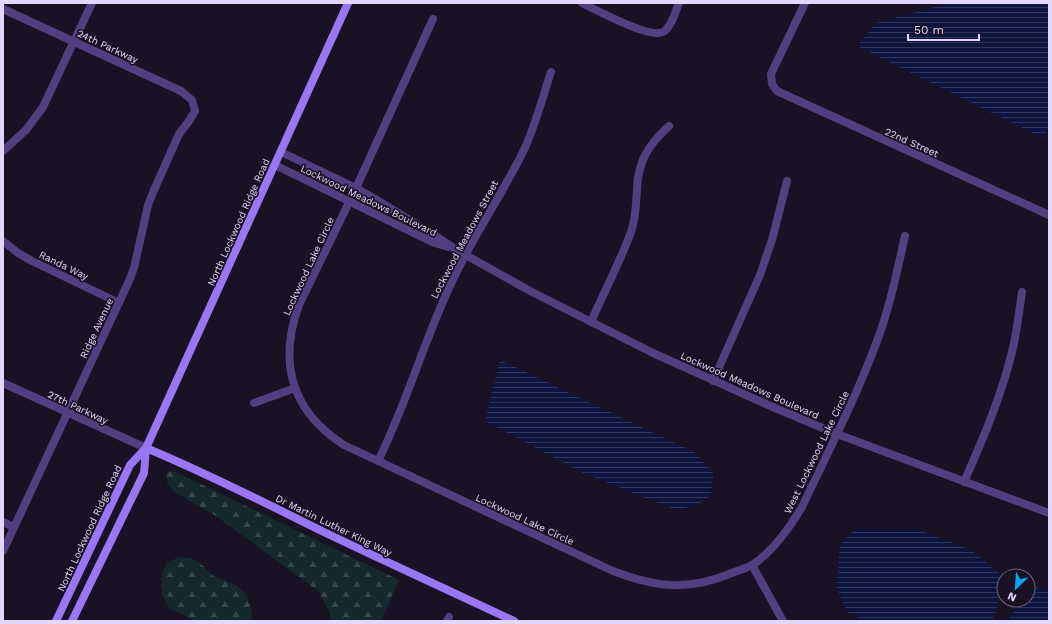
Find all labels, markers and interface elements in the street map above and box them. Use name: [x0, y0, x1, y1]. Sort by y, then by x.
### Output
scale bar: [908, 16, 979, 42]
text: 50 m: [914, 23, 944, 37]
street label: 24th Parkway: [76, 28, 141, 66]
street label: 22nd Street: [883, 126, 941, 160]
street label: North Lockwood Ridge Road: [205, 157, 272, 288]
street label: Lockwood Meadows Boulevard: [299, 163, 439, 238]
street label: Lockwood Meadows Street: [429, 178, 501, 300]
street label: Lockwood Lake Circle: [281, 215, 336, 317]
street label: Randa Way: [37, 249, 91, 282]
street label: Ridge Avenue: [78, 296, 115, 360]
street label: Lockwood Meadows Boulevard: [679, 350, 821, 421]
street label: 27th Parkway: [46, 389, 110, 427]
street label: West Lockwood Lake Circle: [782, 389, 851, 515]
street label: North Lockwood Ridge Road: [55, 463, 124, 593]
street label: Dr Martin Luther King Way: [274, 492, 394, 559]
street label: Lockwood Lake Circle: [474, 492, 576, 547]
north arrow: [996, 568, 1036, 608]
text: N: [1006, 589, 1018, 604]

